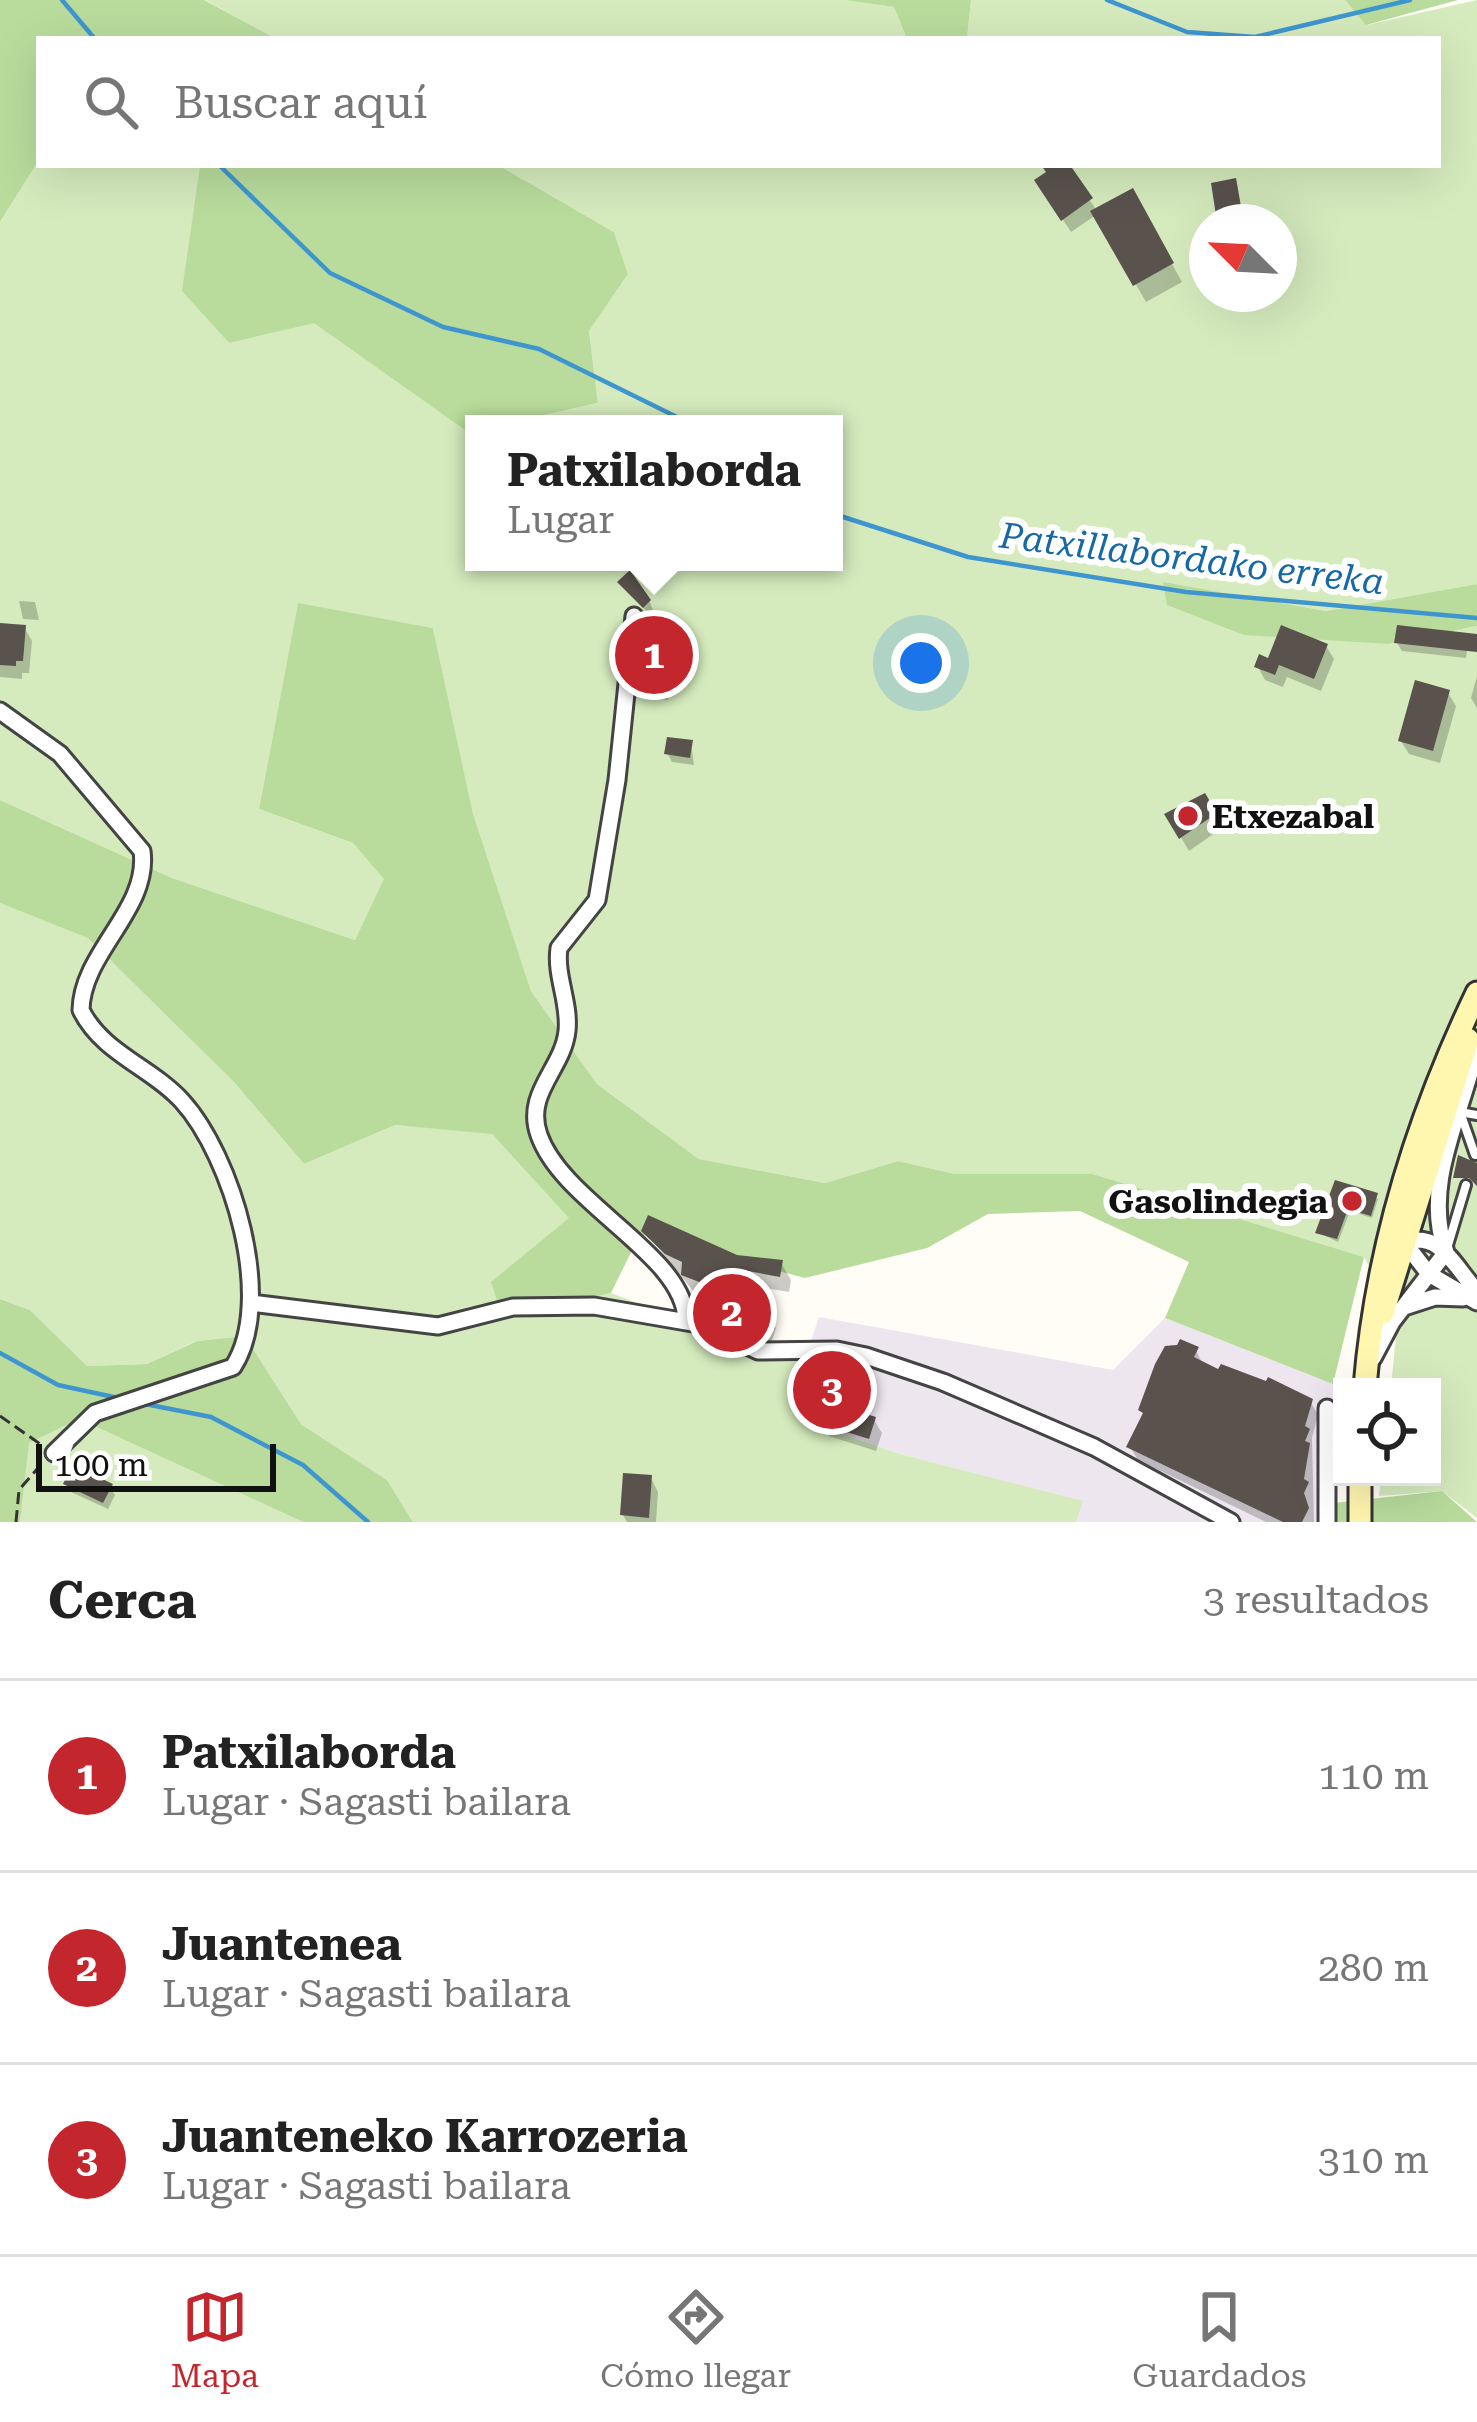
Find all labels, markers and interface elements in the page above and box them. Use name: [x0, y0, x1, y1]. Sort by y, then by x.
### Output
search box: [36, 36, 1441, 168]
icon: search: [78, 69, 144, 135]
text: Buscar aquí: [174, 76, 427, 129]
north arrow: [1189, 204, 1297, 312]
popup: [465, 415, 843, 571]
text: Patxilaborda: [507, 444, 801, 497]
text: Lugar: [507, 497, 614, 543]
water label: Patxillabordako erreka: [996, 514, 1386, 603]
pin: 1: [615, 610, 693, 700]
your location: [891, 633, 951, 693]
place label: Etxezabal: [1212, 797, 1374, 836]
marker: Etxezabal: [1175, 803, 1201, 829]
place label: Gasolindegia: [1108, 1182, 1329, 1221]
marker: Gasolindegia: [1339, 1188, 1365, 1214]
pin: 2: [693, 1268, 771, 1358]
pin: 3: [793, 1345, 871, 1435]
map controls: [1333, 1378, 1441, 1486]
button: locate: [1333, 1378, 1441, 1486]
scale bar: [36, 1438, 276, 1491]
text: 100 m: [54, 1445, 148, 1484]
text: Cerca: [48, 1571, 197, 1630]
text: 3 resultados: [1203, 1577, 1429, 1623]
text: Patxilaborda: [162, 1726, 456, 1779]
text: 1: [76, 1753, 98, 1799]
text: 110 m: [1318, 1753, 1429, 1799]
text: Lugar · Sagasti bailara: [162, 1779, 571, 1825]
text: Juantenea: [162, 1918, 402, 1971]
text: 2: [76, 1945, 98, 1991]
text: 280 m: [1318, 1945, 1429, 1991]
text: Lugar · Sagasti bailara: [162, 1971, 571, 2017]
text: Juanteneko Karrozeria: [162, 2110, 688, 2163]
text: 3: [76, 2137, 98, 2183]
text: 310 m: [1318, 2137, 1429, 2183]
text: Lugar · Sagasti bailara: [162, 2163, 571, 2209]
tab: Mapa: [171, 2284, 259, 2395]
tab: Cómo llegar: [600, 2284, 791, 2395]
tab: Guardados: [1132, 2284, 1306, 2395]

